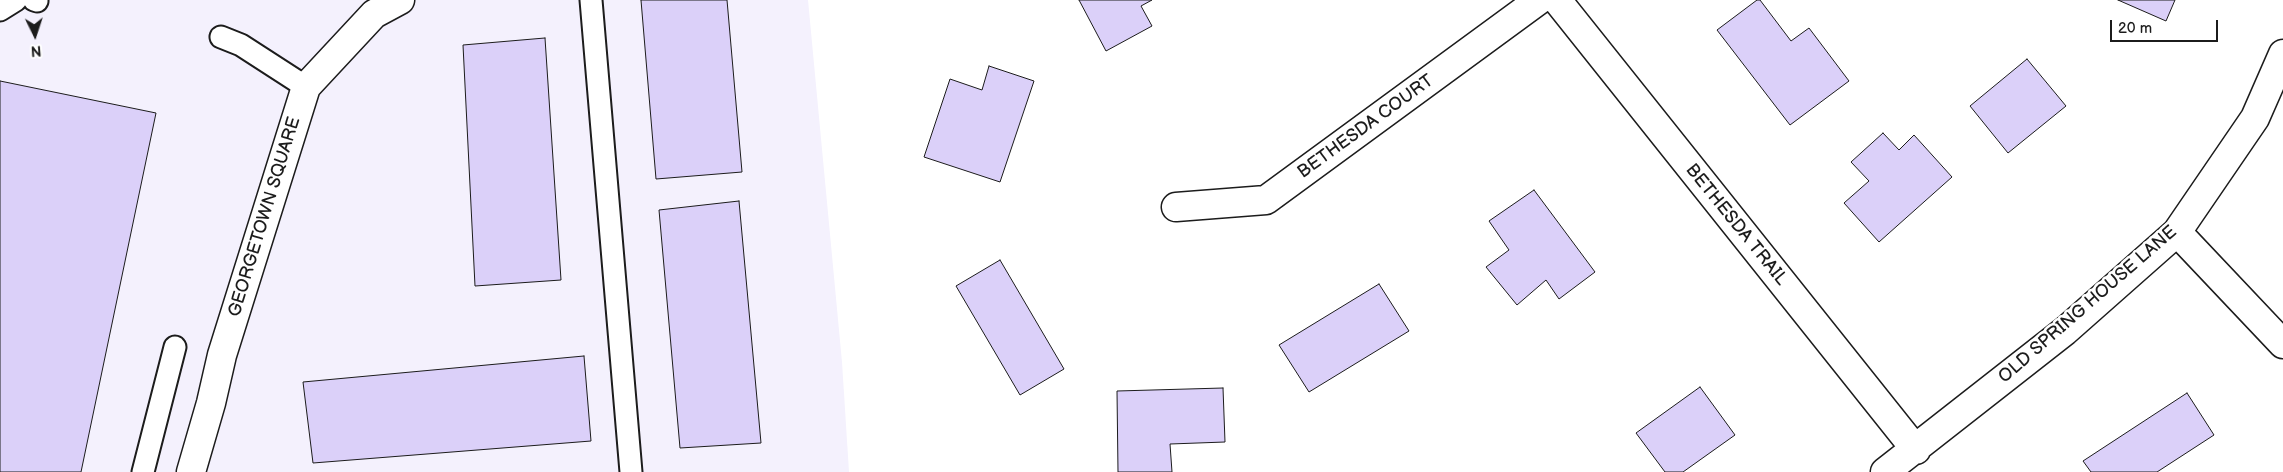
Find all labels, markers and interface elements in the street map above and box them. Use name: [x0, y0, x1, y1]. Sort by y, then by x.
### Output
north arrow: [10, 10, 60, 60]
scale bar: [2113, 10, 2220, 42]
text: 20 m: [2118, 19, 2152, 38]
text: N: [30, 42, 42, 59]
street label: BETHESDA COURT: [1294, 70, 1438, 184]
street label: GEORGETOWN SQUARE: [224, 114, 306, 320]
street label: BETHESDA TRAIL: [1680, 160, 1792, 290]
street label: OLD SPRING HOUSE LANE: [1995, 222, 2181, 388]

